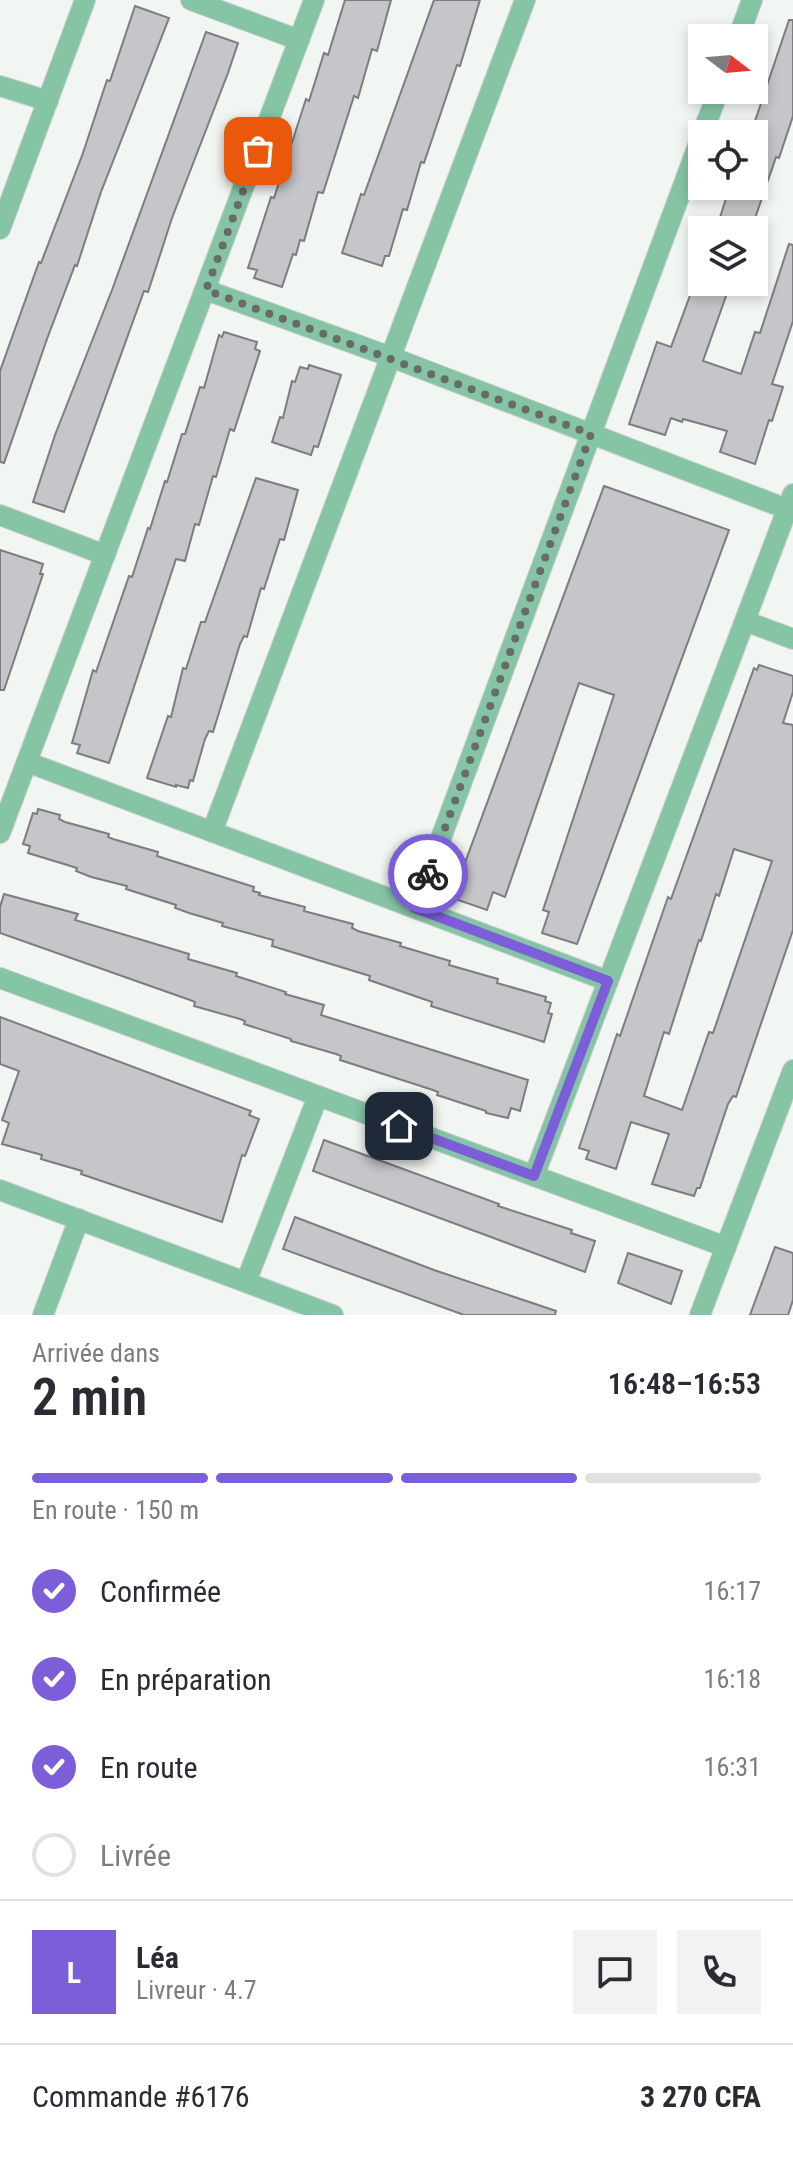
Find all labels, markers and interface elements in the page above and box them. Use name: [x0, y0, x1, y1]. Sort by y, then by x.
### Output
north arrow: [688, 24, 768, 104]
map controls: [688, 24, 768, 296]
pin: [224, 117, 292, 185]
button: locate: [688, 120, 768, 200]
icon: bag: [236, 129, 280, 173]
button: layers: [688, 216, 768, 296]
courier: [388, 834, 468, 914]
icon: bike: [406, 852, 450, 896]
pin: [365, 1092, 433, 1160]
icon: home: [377, 1104, 421, 1148]
text: Arrivée dans: [32, 1338, 160, 1368]
text: 16:48–16:53: [608, 1366, 761, 1401]
text: 2 min: [32, 1367, 147, 1428]
text: En route · 150 m: [32, 1495, 199, 1525]
icon: check: [32, 1569, 76, 1613]
text: Confirmée: [100, 1574, 221, 1609]
text: 16:17: [704, 1576, 761, 1606]
icon: check: [32, 1657, 76, 1701]
text: En préparation: [100, 1662, 272, 1697]
text: 16:18: [704, 1664, 761, 1694]
icon: check: [32, 1745, 76, 1789]
text: En route: [100, 1750, 198, 1785]
text: 16:31: [704, 1752, 761, 1782]
text: Livrée: [100, 1838, 171, 1873]
button: chat: [573, 1930, 657, 2014]
button: phone: [677, 1930, 761, 2014]
text: Léa: [136, 1940, 179, 1975]
text: L: [67, 1955, 81, 1990]
text: Livreur · 4.7: [136, 1975, 257, 2005]
text: Commande #6176: [32, 2079, 250, 2114]
text: 3 270 CFA: [640, 2079, 761, 2114]

